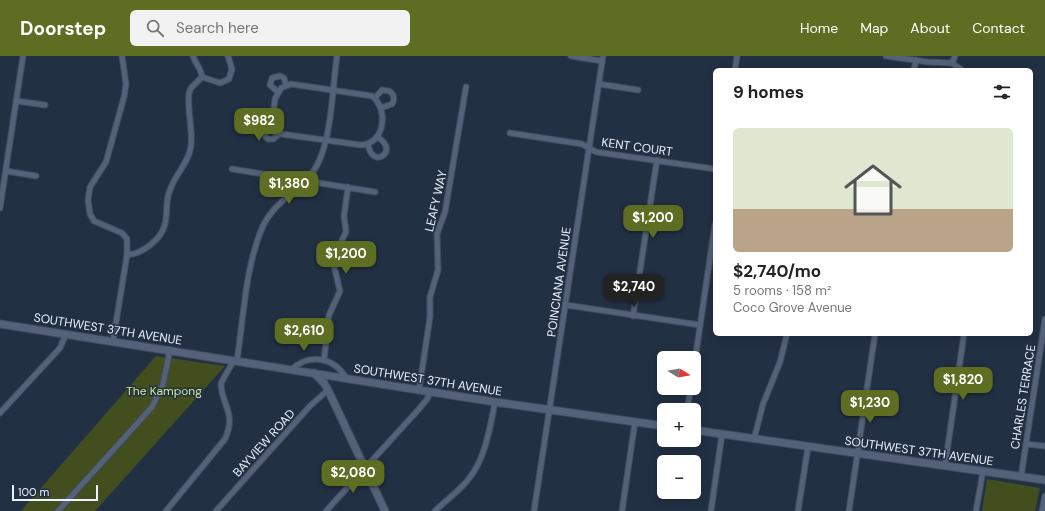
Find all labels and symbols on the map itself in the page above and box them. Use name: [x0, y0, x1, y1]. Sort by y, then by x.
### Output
pin: $982: [235, 108, 283, 142]
street label: KENT COURT: [600, 134, 674, 160]
street label: LEAFY WAY: [421, 169, 451, 233]
pin: $1,380: [256, 171, 322, 205]
pin: $1,200: [620, 205, 686, 239]
street label: POINCIANA AVENUE: [543, 226, 575, 338]
pin: $1,200: [313, 241, 379, 275]
pin: $2,740: [601, 274, 667, 308]
street label: SOUTHWEST 37TH AVENUE: [33, 309, 184, 349]
pin: $2,610: [271, 318, 337, 352]
street label: CHARLES TERRACE: [1007, 343, 1039, 450]
north arrow: [657, 351, 701, 395]
street label: SOUTHWEST 37TH AVENUE: [353, 360, 504, 400]
pin: $1,820: [930, 367, 996, 401]
park label: The Kampong: [126, 383, 202, 399]
pin: $1,230: [837, 390, 903, 424]
street label: BAYVIEW ROAD: [229, 406, 299, 480]
street label: SOUTHWEST 37TH AVENUE: [844, 433, 995, 469]
pin: $2,080: [320, 460, 386, 494]
scale bar: [12, 483, 98, 502]

